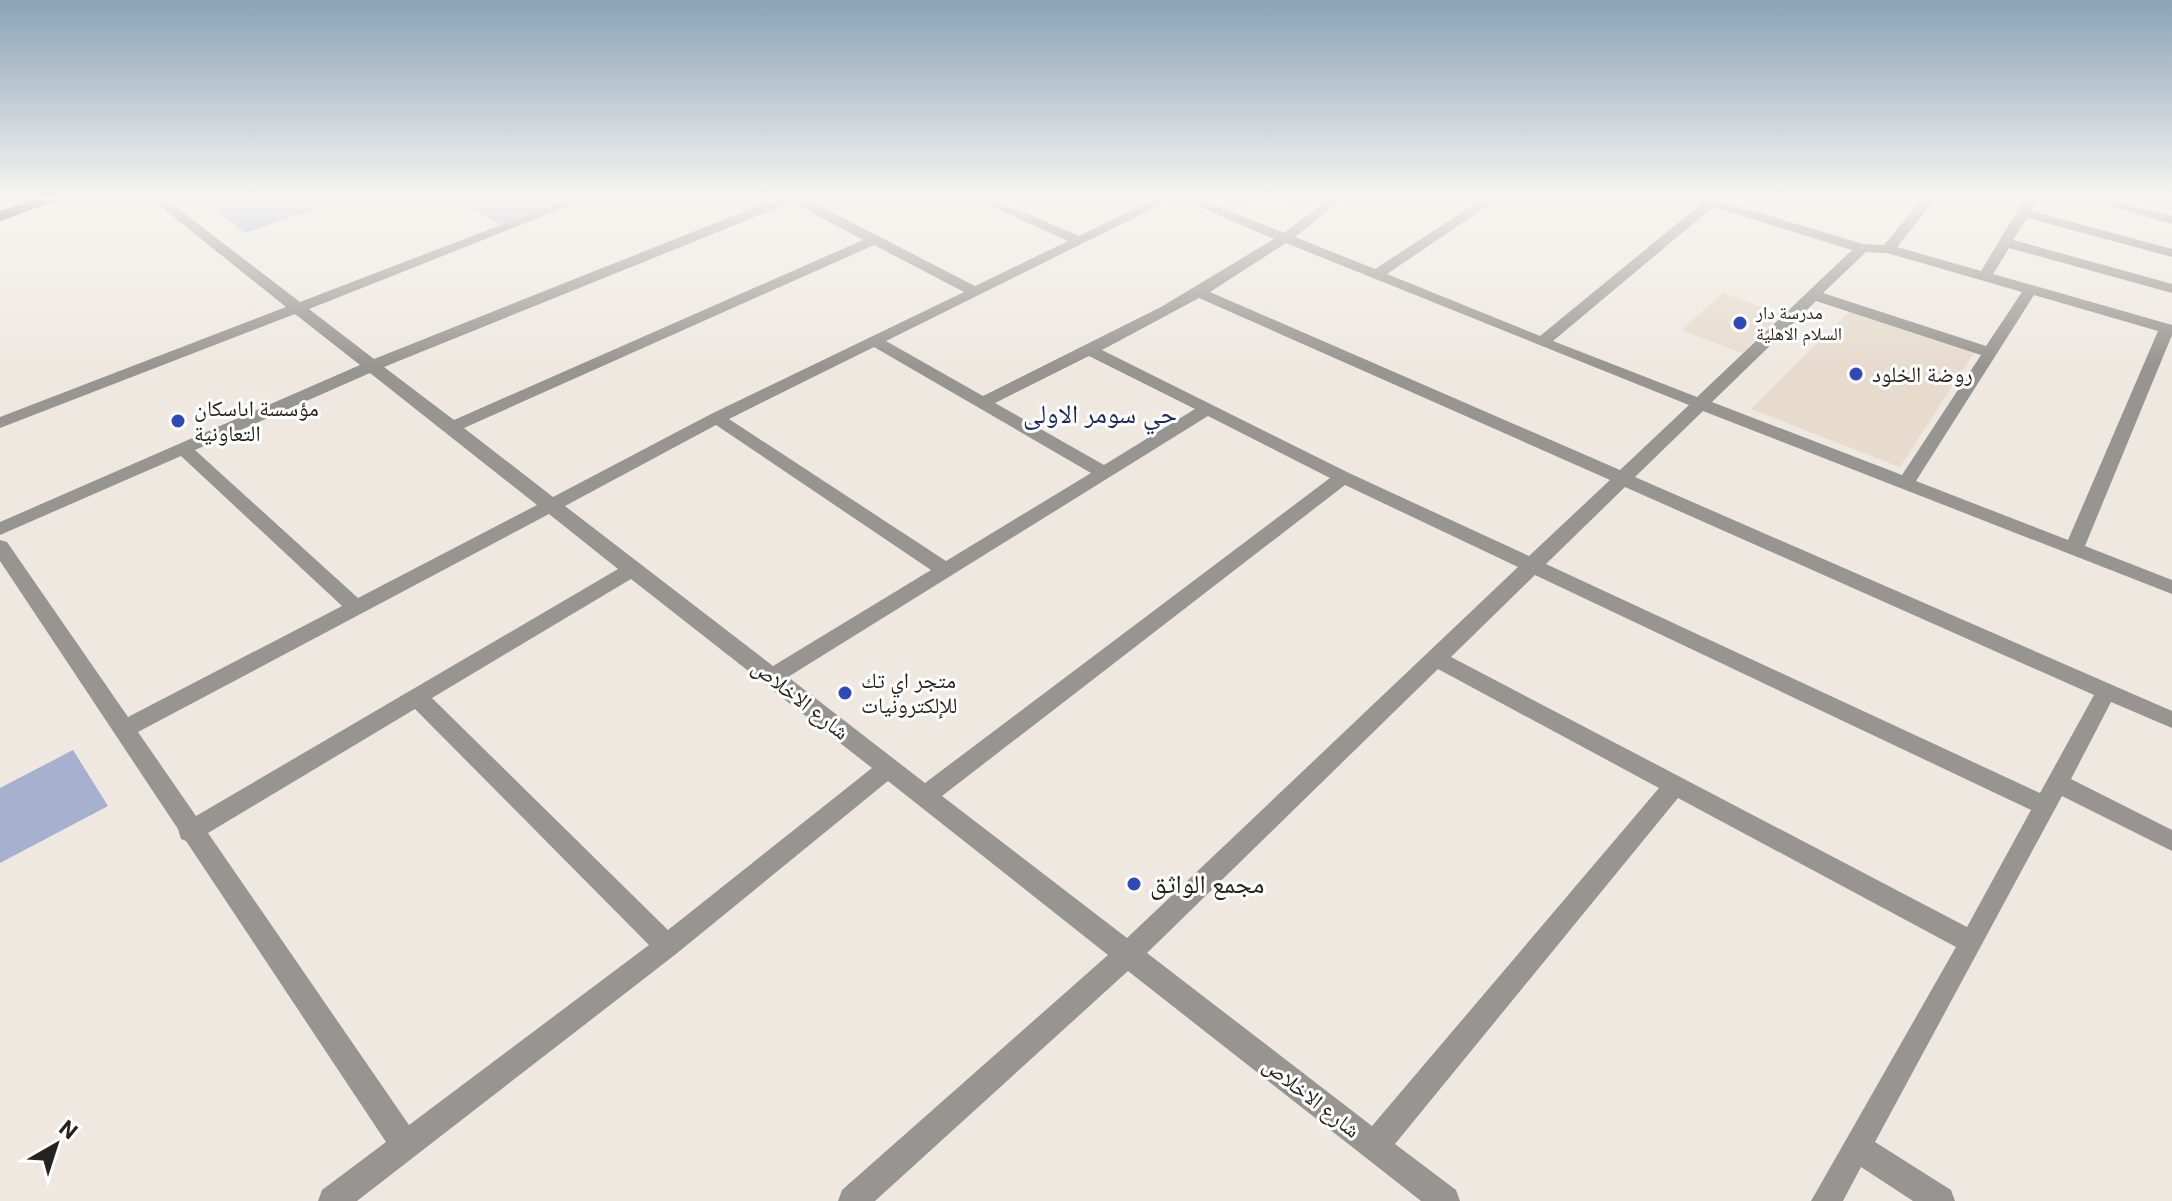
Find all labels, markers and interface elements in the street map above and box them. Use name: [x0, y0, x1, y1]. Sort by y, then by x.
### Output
place label: مدرسة دار السلام الاهلية: [1755, 302, 1842, 346]
marker: مدرسة دار السلام الاهلية: [1731, 314, 1749, 332]
place label: روضة الخلود: [1872, 362, 1973, 387]
marker: روضة الخلود: [1847, 365, 1865, 383]
place label: مؤسسة اىاسكان التعاونية: [194, 396, 319, 446]
district label: حي سومر الاولى: [1023, 399, 1177, 435]
marker: مؤسسة اىاسكان التعاونية: [169, 412, 187, 430]
street label: شارع الاخلاص: [747, 654, 854, 746]
place label: متجر اي تك للإلكترونيات: [861, 668, 957, 719]
marker: متجر اي تك للإلكترونيات: [836, 684, 854, 702]
place label: مجمع الواثق: [1150, 869, 1264, 901]
marker: مجمع الواثق: [1125, 875, 1143, 893]
street label: شارع الاخلاص: [1258, 1052, 1365, 1144]
north arrow: [16, 1105, 96, 1185]
text: N: [54, 1115, 82, 1144]

